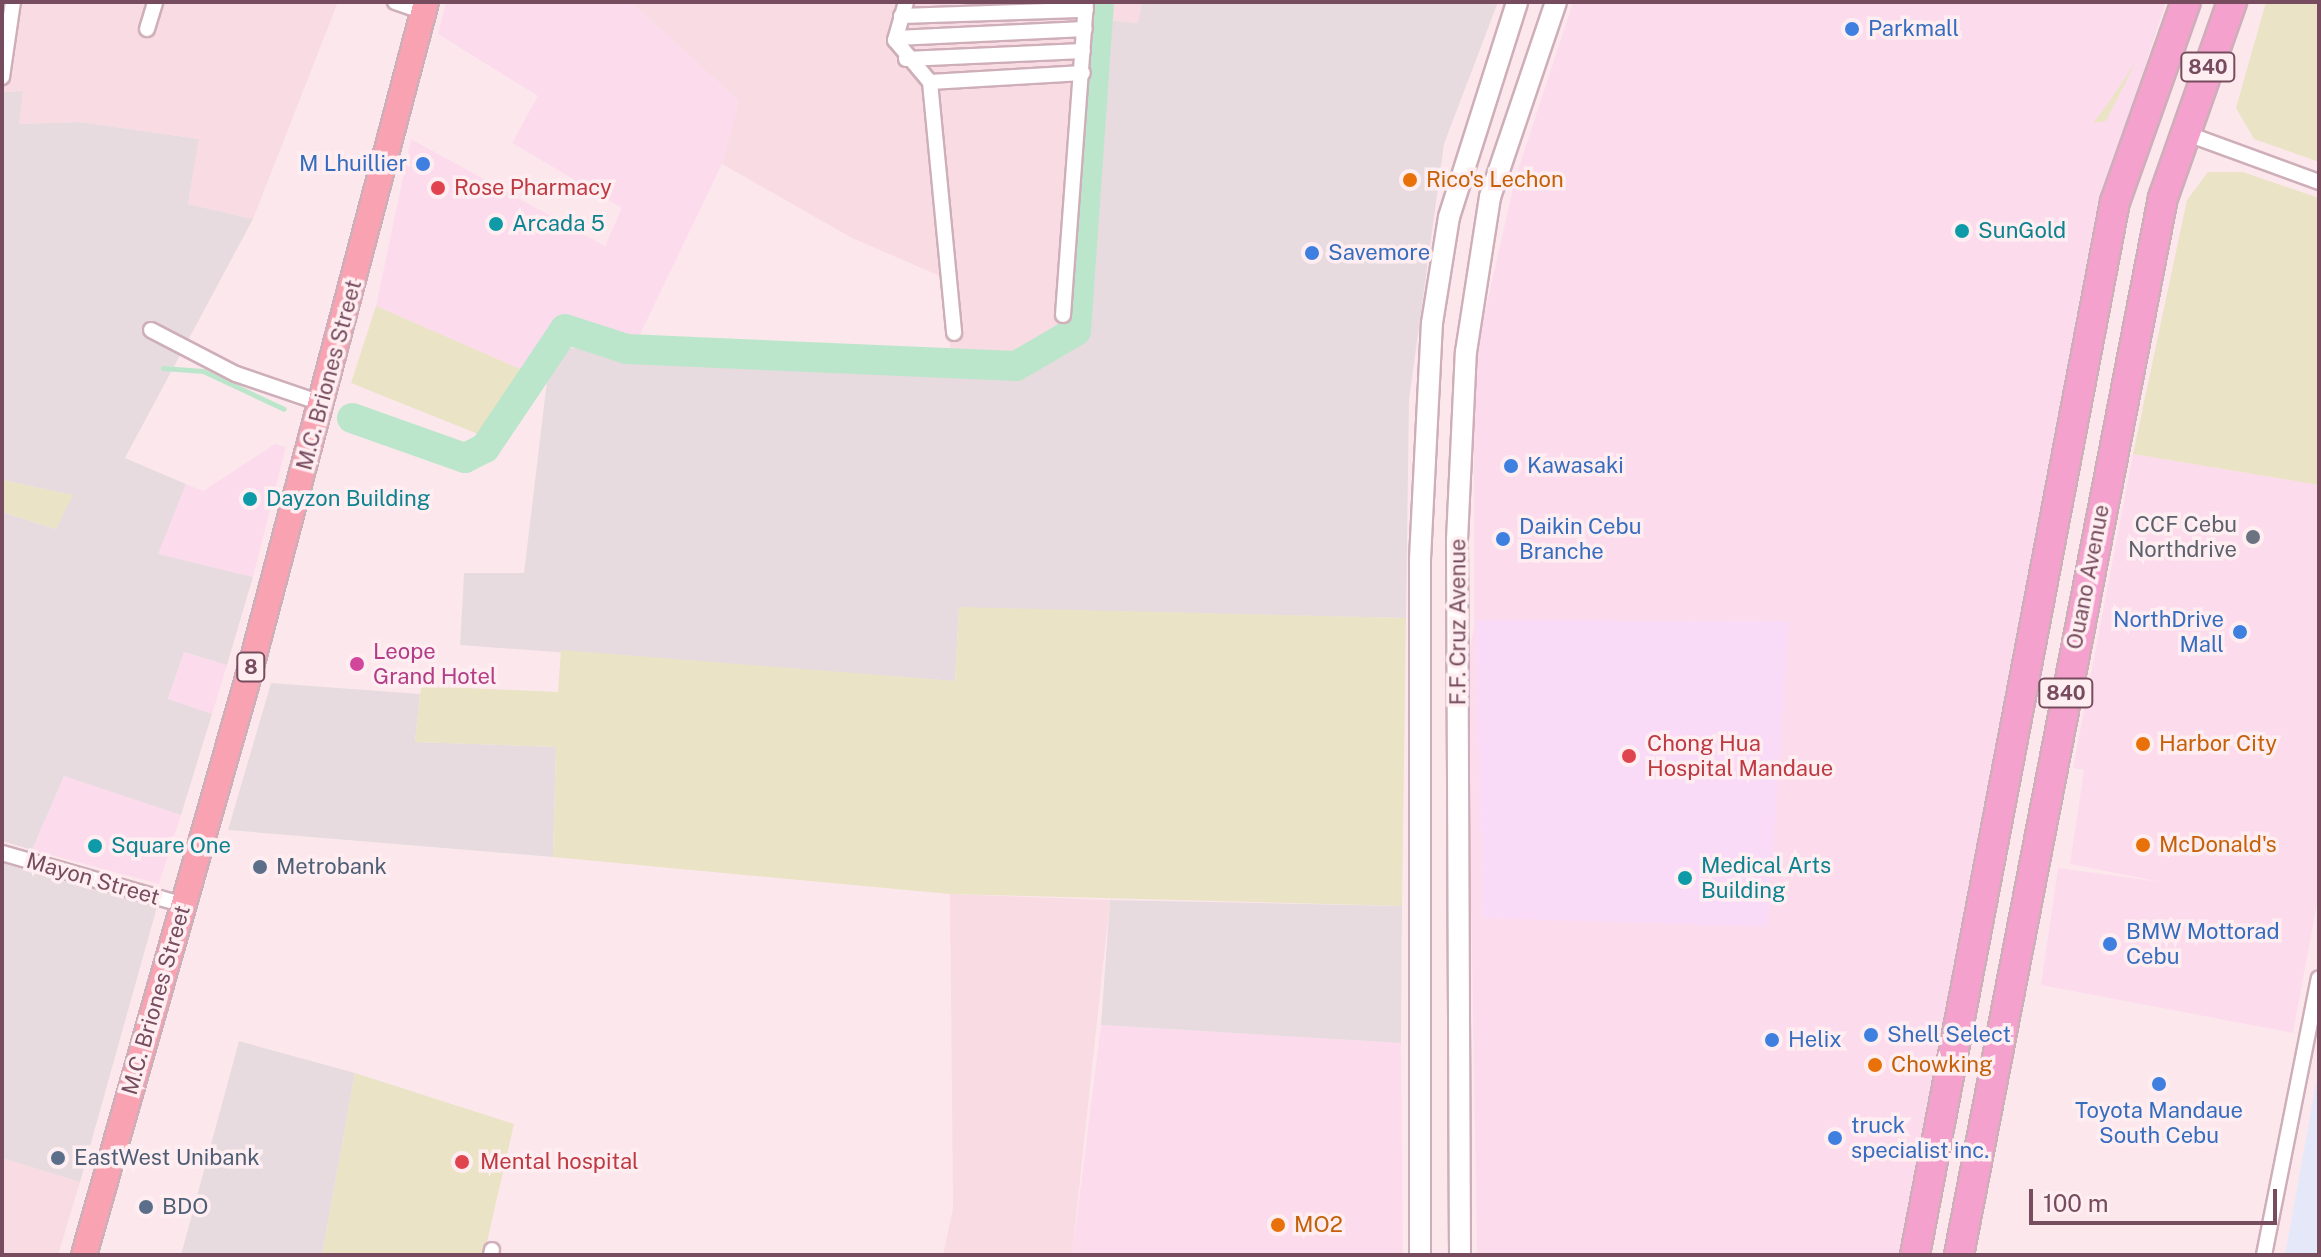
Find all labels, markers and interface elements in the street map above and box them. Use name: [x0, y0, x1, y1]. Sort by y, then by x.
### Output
place label: Parkmall: [1868, 16, 1959, 42]
marker: Parkmall: [1843, 20, 1861, 38]
road number: 840: [2180, 51, 2236, 83]
place label: M Lhuillier: [299, 151, 407, 177]
marker: M Lhuillier: [414, 155, 432, 173]
place label: Rico's Lechon: [1426, 167, 1564, 193]
marker: Rico's Lechon: [1401, 171, 1419, 189]
place label: Rose Pharmacy: [454, 175, 612, 201]
marker: Rose Pharmacy: [429, 179, 447, 197]
place label: Arcada 5: [512, 211, 605, 237]
marker: Arcada 5: [487, 215, 505, 233]
place label: SunGold: [1978, 218, 2066, 244]
marker: SunGold: [1953, 222, 1971, 240]
place label: Savemore: [1328, 240, 1430, 266]
marker: Savemore: [1303, 244, 1321, 262]
street label: M.C. Briones Street: [291, 277, 367, 473]
place label: Kawasaki: [1527, 453, 1624, 479]
marker: Kawasaki: [1502, 457, 1520, 475]
place label: Dayzon Building: [266, 486, 430, 512]
marker: Dayzon Building: [241, 490, 259, 508]
street label: Ouano Avenue: [2061, 502, 2115, 652]
place label: CCF Cebu Northdrive: [2128, 511, 2237, 562]
place label: Daikin Cebu Branche: [1519, 513, 1641, 564]
marker: CCF Cebu Northdrive: [2244, 528, 2262, 546]
marker: Daikin Cebu Branche: [1494, 530, 1512, 548]
street label: F.F. Cruz Avenue: [1445, 539, 1471, 705]
place label: NorthDrive Mall: [2113, 606, 2224, 658]
marker: NorthDrive Mall: [2231, 623, 2249, 641]
place label: Leope Grand Hotel: [373, 638, 497, 690]
road number: 8: [235, 651, 267, 683]
marker: Leope Grand Hotel: [348, 655, 366, 673]
road number: 840: [2038, 677, 2094, 709]
place label: Chong Hua Hospital Mandaue: [1647, 730, 1833, 782]
place label: Harbor City: [2159, 731, 2277, 757]
marker: Harbor City: [2134, 735, 2152, 753]
marker: Chong Hua Hospital Mandaue: [1618, 745, 1640, 767]
place label: McDonald's: [2159, 832, 2277, 858]
place label: Square One: [111, 833, 231, 859]
marker: McDonald's: [2134, 836, 2152, 854]
marker: Square One: [86, 837, 104, 855]
street label: Mayon Street: [23, 847, 163, 911]
place label: Medical Arts Building: [1701, 852, 1831, 904]
place label: Metrobank: [276, 854, 387, 880]
marker: Metrobank: [251, 858, 269, 876]
marker: Medical Arts Building: [1676, 869, 1694, 887]
street label: M.C. Briones Street: [116, 902, 196, 1098]
place label: BMW Mottorad Cebu: [2126, 918, 2280, 970]
marker: BMW Mottorad Cebu: [2101, 935, 2119, 953]
place label: Shell Select: [1887, 1022, 2011, 1048]
marker: Shell Select: [1862, 1026, 1880, 1044]
place label: Helix: [1788, 1027, 1842, 1053]
marker: Helix: [1763, 1031, 1781, 1049]
place label: Chowking: [1891, 1052, 1993, 1078]
marker: Chowking: [1866, 1056, 1884, 1074]
marker: Toyota Mandaue South Cebu: [2150, 1075, 2168, 1093]
place label: Toyota Mandaue South Cebu: [2075, 1097, 2243, 1148]
place label: truck specialist inc.: [1851, 1112, 1989, 1164]
marker: truck specialist inc.: [1826, 1129, 1844, 1147]
place label: EastWest Unibank: [74, 1145, 260, 1171]
marker: EastWest Unibank: [49, 1149, 67, 1167]
place label: Mental hospital: [480, 1149, 639, 1175]
marker: Mental hospital: [451, 1151, 473, 1173]
scale bar: [2033, 1173, 2281, 1223]
text: 100 m: [2043, 1189, 2109, 1217]
place label: BDO: [162, 1194, 208, 1220]
marker: BDO: [137, 1198, 155, 1216]
place label: MO2: [1294, 1212, 1343, 1238]
marker: MO2: [1269, 1216, 1287, 1234]

